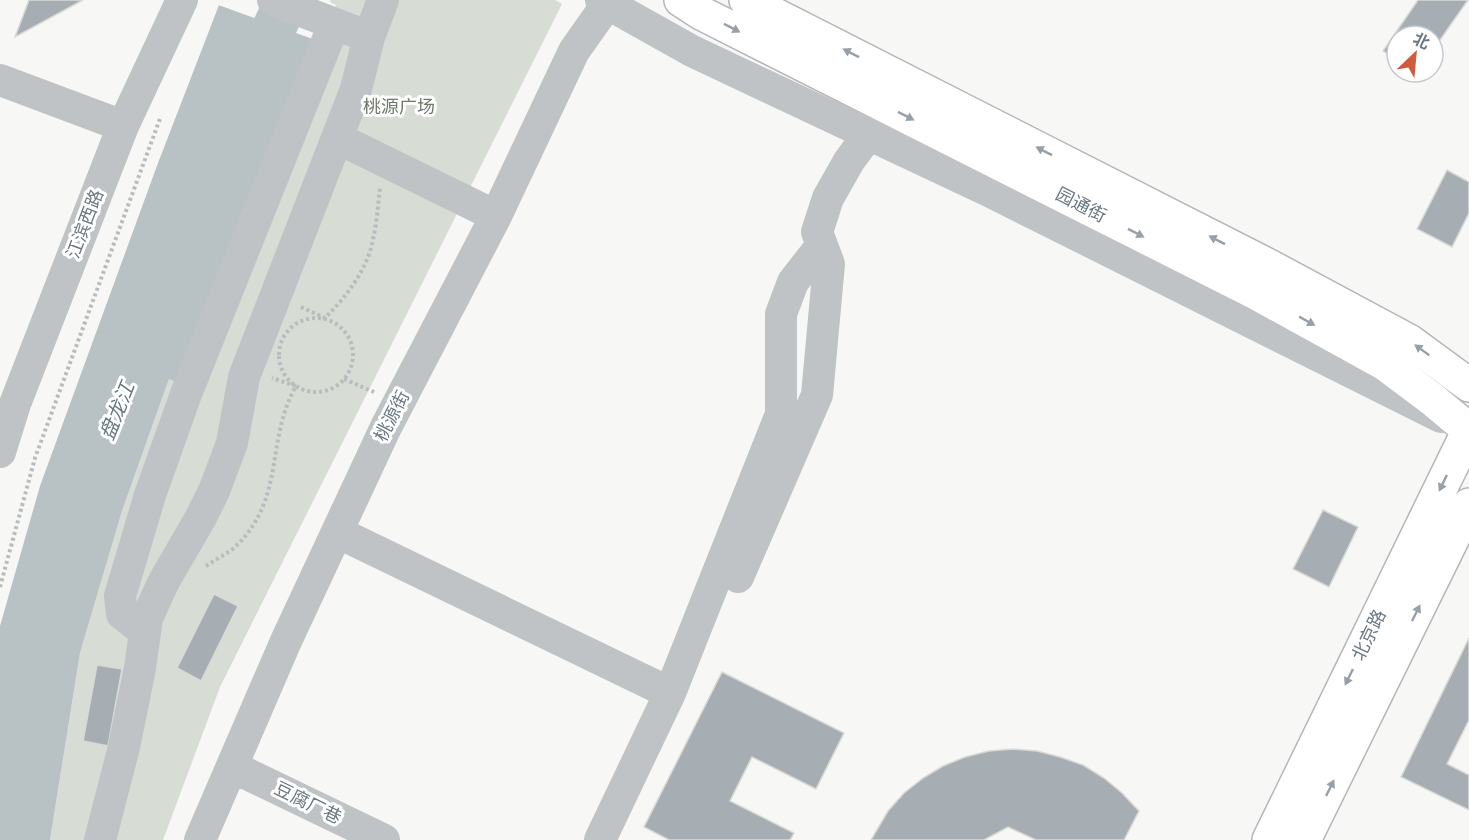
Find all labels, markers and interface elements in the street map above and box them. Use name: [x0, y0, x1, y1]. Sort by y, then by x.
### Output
one-way arrow: [723, 23, 740, 33]
north arrow: [1385, 24, 1445, 84]
text: 北: [1410, 29, 1433, 54]
one-way arrow: [842, 49, 860, 59]
park label: 桃源广场: [363, 96, 435, 118]
one-way arrow: [897, 111, 914, 121]
one-way arrow: [1035, 147, 1052, 156]
street label: 园通街: [1052, 183, 1110, 227]
street label: 江滨西路: [62, 186, 108, 262]
one-way arrow: [1127, 227, 1145, 237]
one-way arrow: [1209, 235, 1226, 245]
one-way arrow: [1299, 316, 1316, 326]
one-way arrow: [1414, 345, 1429, 357]
water label: 盘龙江: [95, 377, 141, 444]
street label: 桃源街: [370, 387, 414, 445]
one-way arrow: [1439, 474, 1448, 491]
one-way arrow: [1411, 604, 1421, 621]
street label: 北京路: [1347, 606, 1391, 664]
one-way arrow: [1344, 668, 1353, 685]
street label: 豆腐厂巷: [271, 777, 345, 829]
one-way arrow: [1325, 779, 1335, 796]

